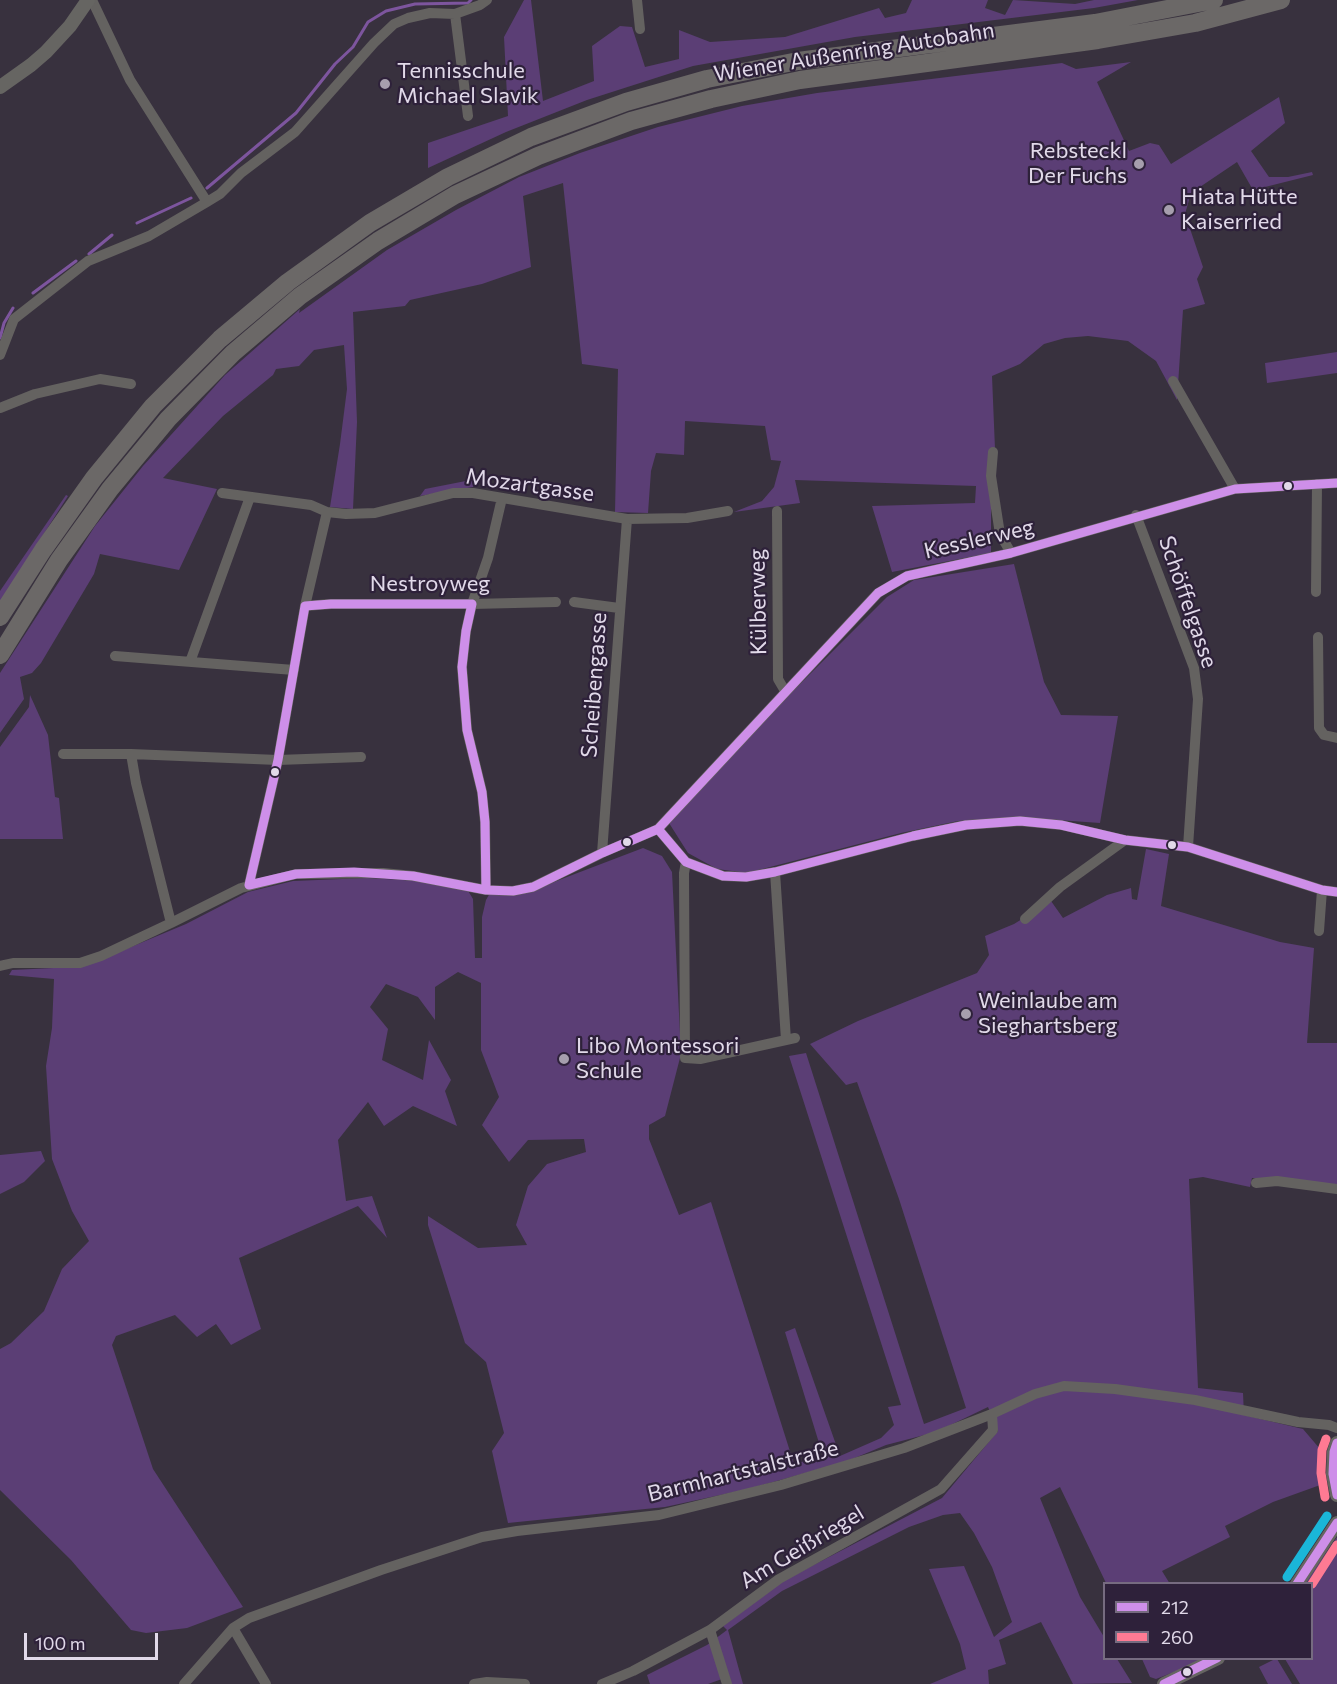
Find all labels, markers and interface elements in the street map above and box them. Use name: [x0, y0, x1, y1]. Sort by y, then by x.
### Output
street label: Wiener Außenring Autobahn: [712, 17, 996, 87]
place label: Tennisschule Michael Slavik: [397, 58, 539, 110]
marker: Tennisschule Michael Slavik: [378, 77, 392, 91]
place label: Rebsteckl Der Fuchs: [1028, 138, 1127, 190]
marker: Rebsteckl Der Fuchs: [1132, 157, 1146, 171]
place label: Hiata Hütte Kaiserried: [1181, 184, 1298, 236]
marker: Hiata Hütte Kaiserried: [1162, 203, 1176, 217]
street label: Mozartgasse: [464, 463, 596, 507]
unlabelled marker: [1282, 480, 1294, 492]
street label: Kesslerweg: [921, 514, 1037, 564]
street label: Schöffelgasse: [1153, 533, 1223, 671]
street label: Külberweg: [744, 549, 772, 655]
street label: Nestroyweg: [370, 571, 490, 597]
street label: Scheibengasse: [576, 611, 612, 759]
unlabelled marker: [269, 766, 281, 778]
unlabelled marker: [621, 836, 633, 848]
unlabelled marker: [1166, 839, 1178, 851]
place label: Weinlaube am Sieghartsberg: [978, 988, 1118, 1040]
marker: Weinlaube am Sieghartsberg: [959, 1007, 973, 1021]
place label: Libo Montessori Schule: [576, 1033, 739, 1084]
marker: Libo Montessori Schule: [557, 1052, 571, 1066]
street label: Barmhartstalstraße: [645, 1435, 841, 1507]
street label: Am Geißriegel: [735, 1500, 869, 1594]
legend: [1103, 1582, 1313, 1660]
text: 212: [1161, 1596, 1189, 1618]
scale bar: [27, 1621, 160, 1659]
text: 260: [1161, 1626, 1194, 1648]
text: 100 m: [35, 1632, 85, 1654]
unlabelled marker: [1181, 1666, 1193, 1678]

